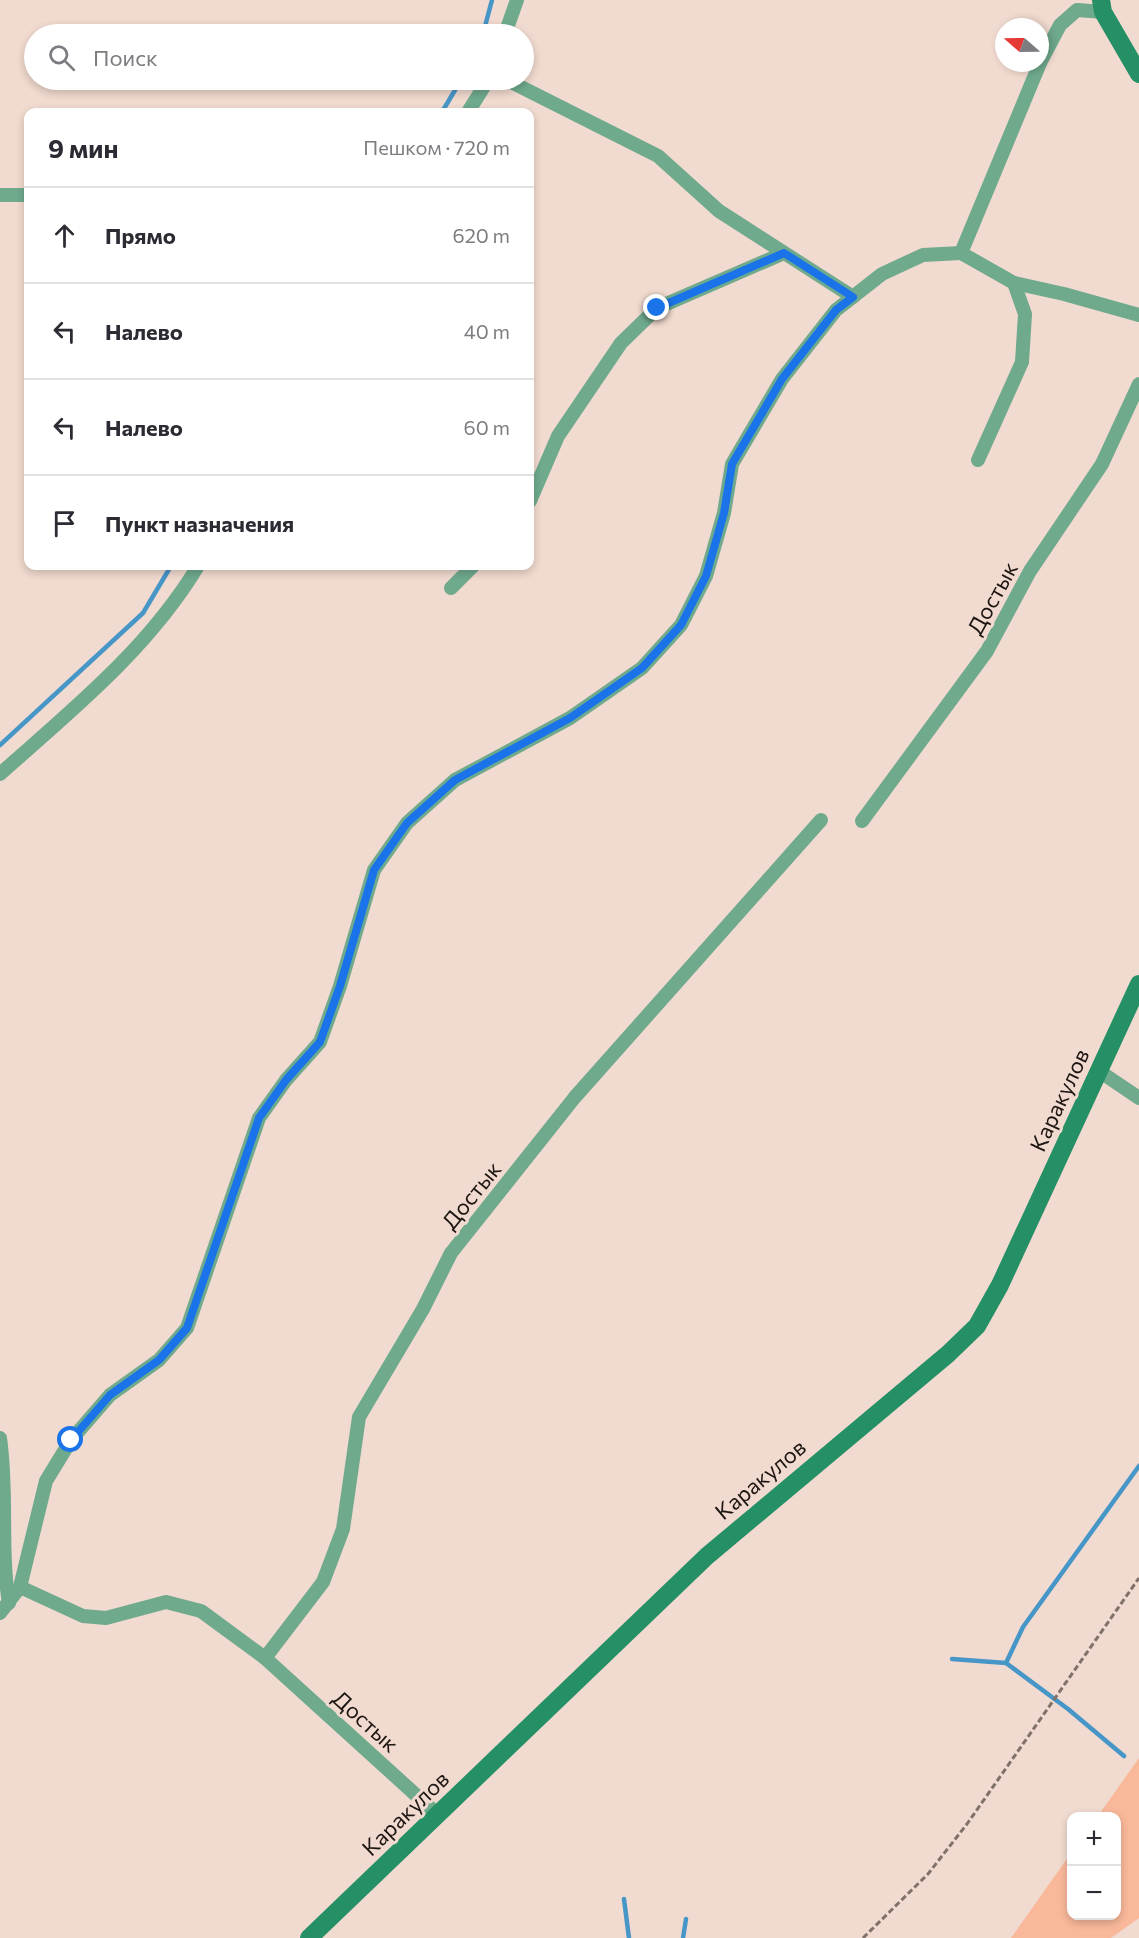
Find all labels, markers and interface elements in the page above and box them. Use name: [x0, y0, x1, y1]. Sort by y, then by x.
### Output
north arrow: [995, 18, 1049, 72]
search box: [24, 24, 534, 90]
icon: search: [45, 41, 78, 74]
text: Поиск: [93, 44, 158, 71]
text: 9 мин: [48, 132, 118, 163]
text: Пешком · 720 m: [363, 135, 510, 159]
icon: ahead: [48, 219, 81, 252]
text: Прямо: [105, 222, 176, 249]
text: 620 m: [453, 223, 510, 247]
route end: [643, 294, 669, 320]
icon: left: [48, 315, 81, 348]
text: Налево: [105, 318, 183, 345]
text: 40 m: [464, 319, 510, 343]
icon: left: [48, 411, 81, 444]
text: Налево: [105, 414, 183, 441]
text: 60 m: [464, 415, 510, 439]
icon: arrive: [48, 507, 81, 540]
text: Пункт назначения: [105, 510, 294, 537]
street label: Достык: [961, 557, 1023, 639]
street label: Каракулов: [1023, 1044, 1095, 1156]
street label: Достык: [436, 1156, 507, 1234]
route start: [57, 1426, 83, 1452]
street label: Каракулов: [709, 1433, 811, 1525]
street label: Достык: [327, 1684, 405, 1758]
street label: Каракулов: [356, 1765, 454, 1861]
map controls: [1067, 1812, 1121, 1920]
button: +: [1067, 1812, 1121, 1866]
button: −: [1067, 1866, 1121, 1920]

